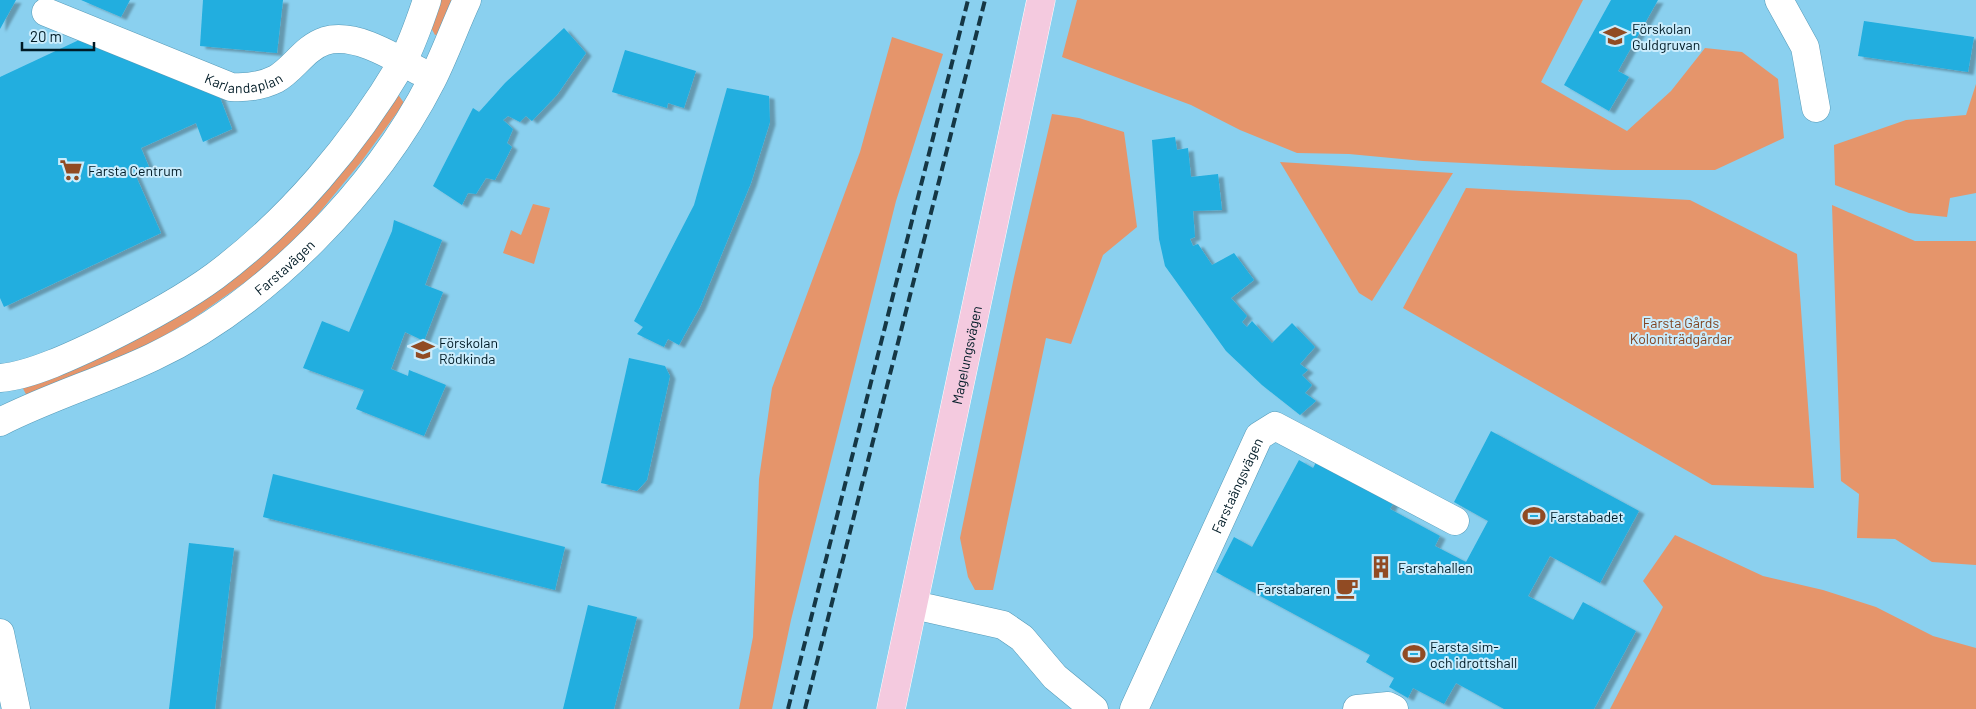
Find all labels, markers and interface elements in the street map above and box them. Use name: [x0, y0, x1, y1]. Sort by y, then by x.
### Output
scale bar: [22, 20, 95, 52]
place label: Förskolan Guldgruvan: [1632, 20, 1700, 53]
school or university icon: Förskolan Guldgruvan: [1602, 23, 1628, 49]
text: 20 m: [30, 27, 62, 45]
street label: Karlandaplan: [203, 69, 285, 96]
supermarket icon: Farsta Centrum: [58, 157, 84, 183]
place label: Farsta Centrum: [88, 162, 182, 179]
street label: Farstavägen: [251, 236, 318, 298]
street label: Magelungsvägen: [947, 304, 985, 406]
park label: Farsta Gårds Koloniträdgårdar: [1630, 314, 1732, 347]
place label: Förskolan Rödkinda: [439, 334, 498, 367]
school or university icon: Förskolan Rödkinda: [410, 337, 436, 363]
street label: Farstaängsvägen: [1207, 435, 1266, 536]
sports icon: Farstabadet: [1521, 503, 1547, 529]
place label: Farstabadet: [1550, 508, 1624, 525]
building icon: Farstahallen: [1368, 554, 1394, 580]
place label: Farstahallen: [1398, 559, 1473, 576]
cafe icon: Farstabaren: [1334, 575, 1360, 601]
place label: Farstabaren: [1256, 580, 1330, 597]
place label: Farsta sim- och idrottshall: [1430, 638, 1517, 671]
sports icon: Farsta sim- och idrottshall: [1401, 641, 1427, 667]

